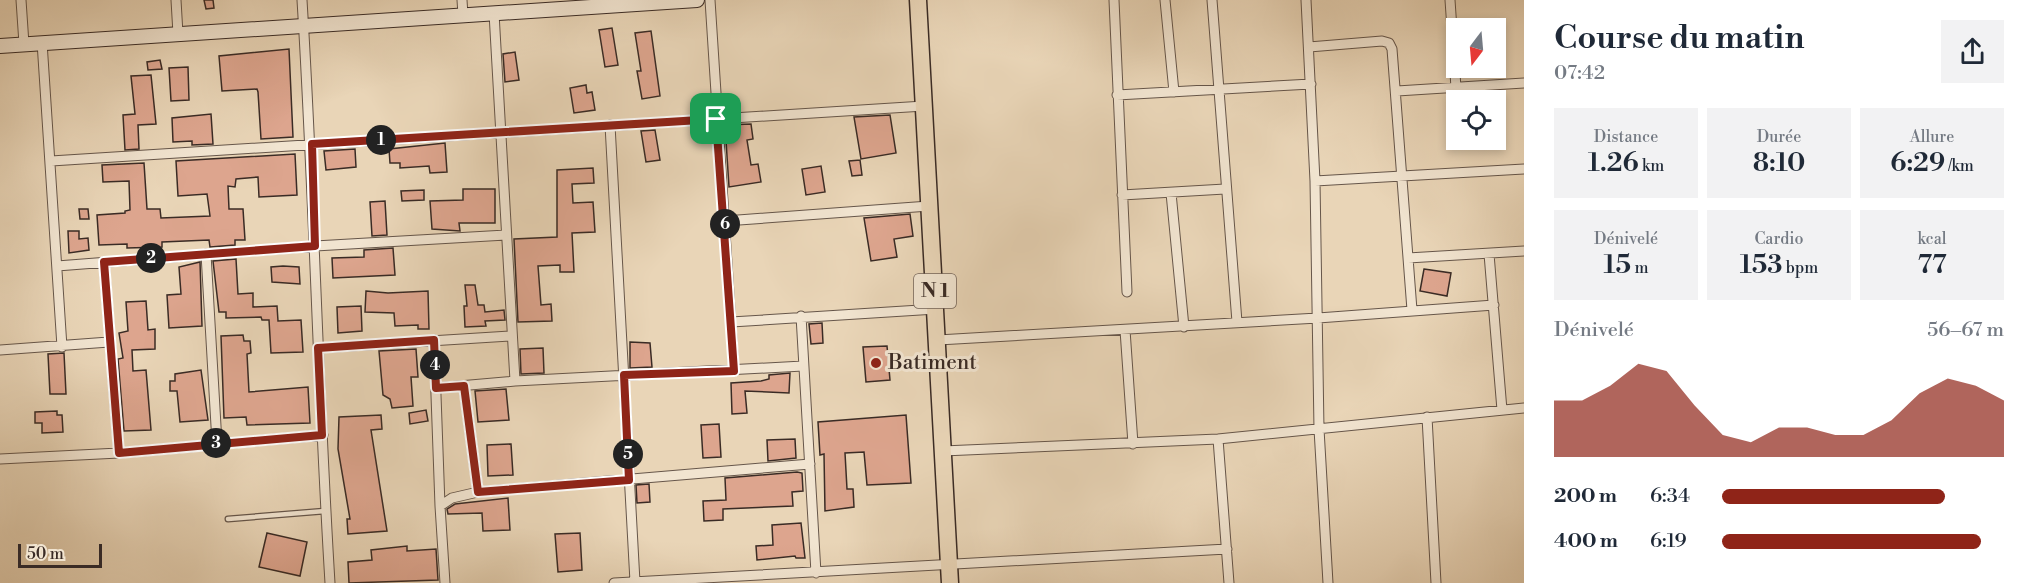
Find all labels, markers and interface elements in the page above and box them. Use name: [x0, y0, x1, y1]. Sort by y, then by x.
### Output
north arrow: [1446, 18, 1506, 78]
map controls: [1446, 18, 1506, 150]
text: Course du matin: [1554, 18, 1805, 59]
button: share: [1941, 20, 2004, 83]
text: 07:42: [1554, 61, 1605, 86]
button: locate: [1446, 90, 1506, 150]
pin: [690, 93, 741, 144]
icon: arrive: [699, 102, 732, 135]
pin: 1: [366, 125, 396, 155]
text: Distance: [1594, 127, 1658, 147]
text: Durée: [1757, 127, 1801, 147]
text: Allure: [1910, 127, 1954, 147]
text: 1: [377, 130, 385, 150]
text: 1.26: [1588, 147, 1639, 179]
text: 8:10: [1753, 147, 1805, 179]
text: 6:29: [1890, 147, 1945, 179]
text: km: [1639, 156, 1664, 176]
text: /km: [1945, 156, 1974, 176]
pin: 6: [710, 209, 740, 239]
text: 6: [720, 214, 730, 234]
text: Dénivelé: [1594, 229, 1658, 249]
text: Cardio: [1754, 229, 1804, 249]
text: kcal: [1917, 229, 1947, 249]
pin: 2: [136, 243, 166, 273]
text: 2: [146, 248, 156, 268]
text: 15: [1604, 249, 1631, 281]
text: 153: [1740, 249, 1783, 281]
text: 77: [1918, 249, 1946, 281]
text: m: [1631, 258, 1648, 278]
text: bpm: [1783, 258, 1818, 278]
road number: N 1: [914, 274, 956, 308]
text: Dénivelé: [1554, 318, 1634, 343]
text: 56–67 m: [1927, 318, 2004, 343]
pin: 4: [420, 350, 450, 380]
place label: Batiment: [887, 350, 977, 376]
text: 4: [430, 355, 440, 375]
marker: Batiment: [869, 356, 883, 370]
pin: 3: [201, 428, 231, 458]
text: 3: [211, 433, 221, 453]
pin: 5: [613, 439, 643, 469]
text: 5: [623, 444, 633, 464]
text: 200 m: [1554, 484, 1617, 509]
text: 6:34: [1650, 484, 1690, 509]
text: 400 m: [1554, 529, 1618, 554]
text: 6:19: [1650, 529, 1687, 554]
scale bar: [18, 541, 102, 568]
text: 50 m: [27, 544, 64, 564]

